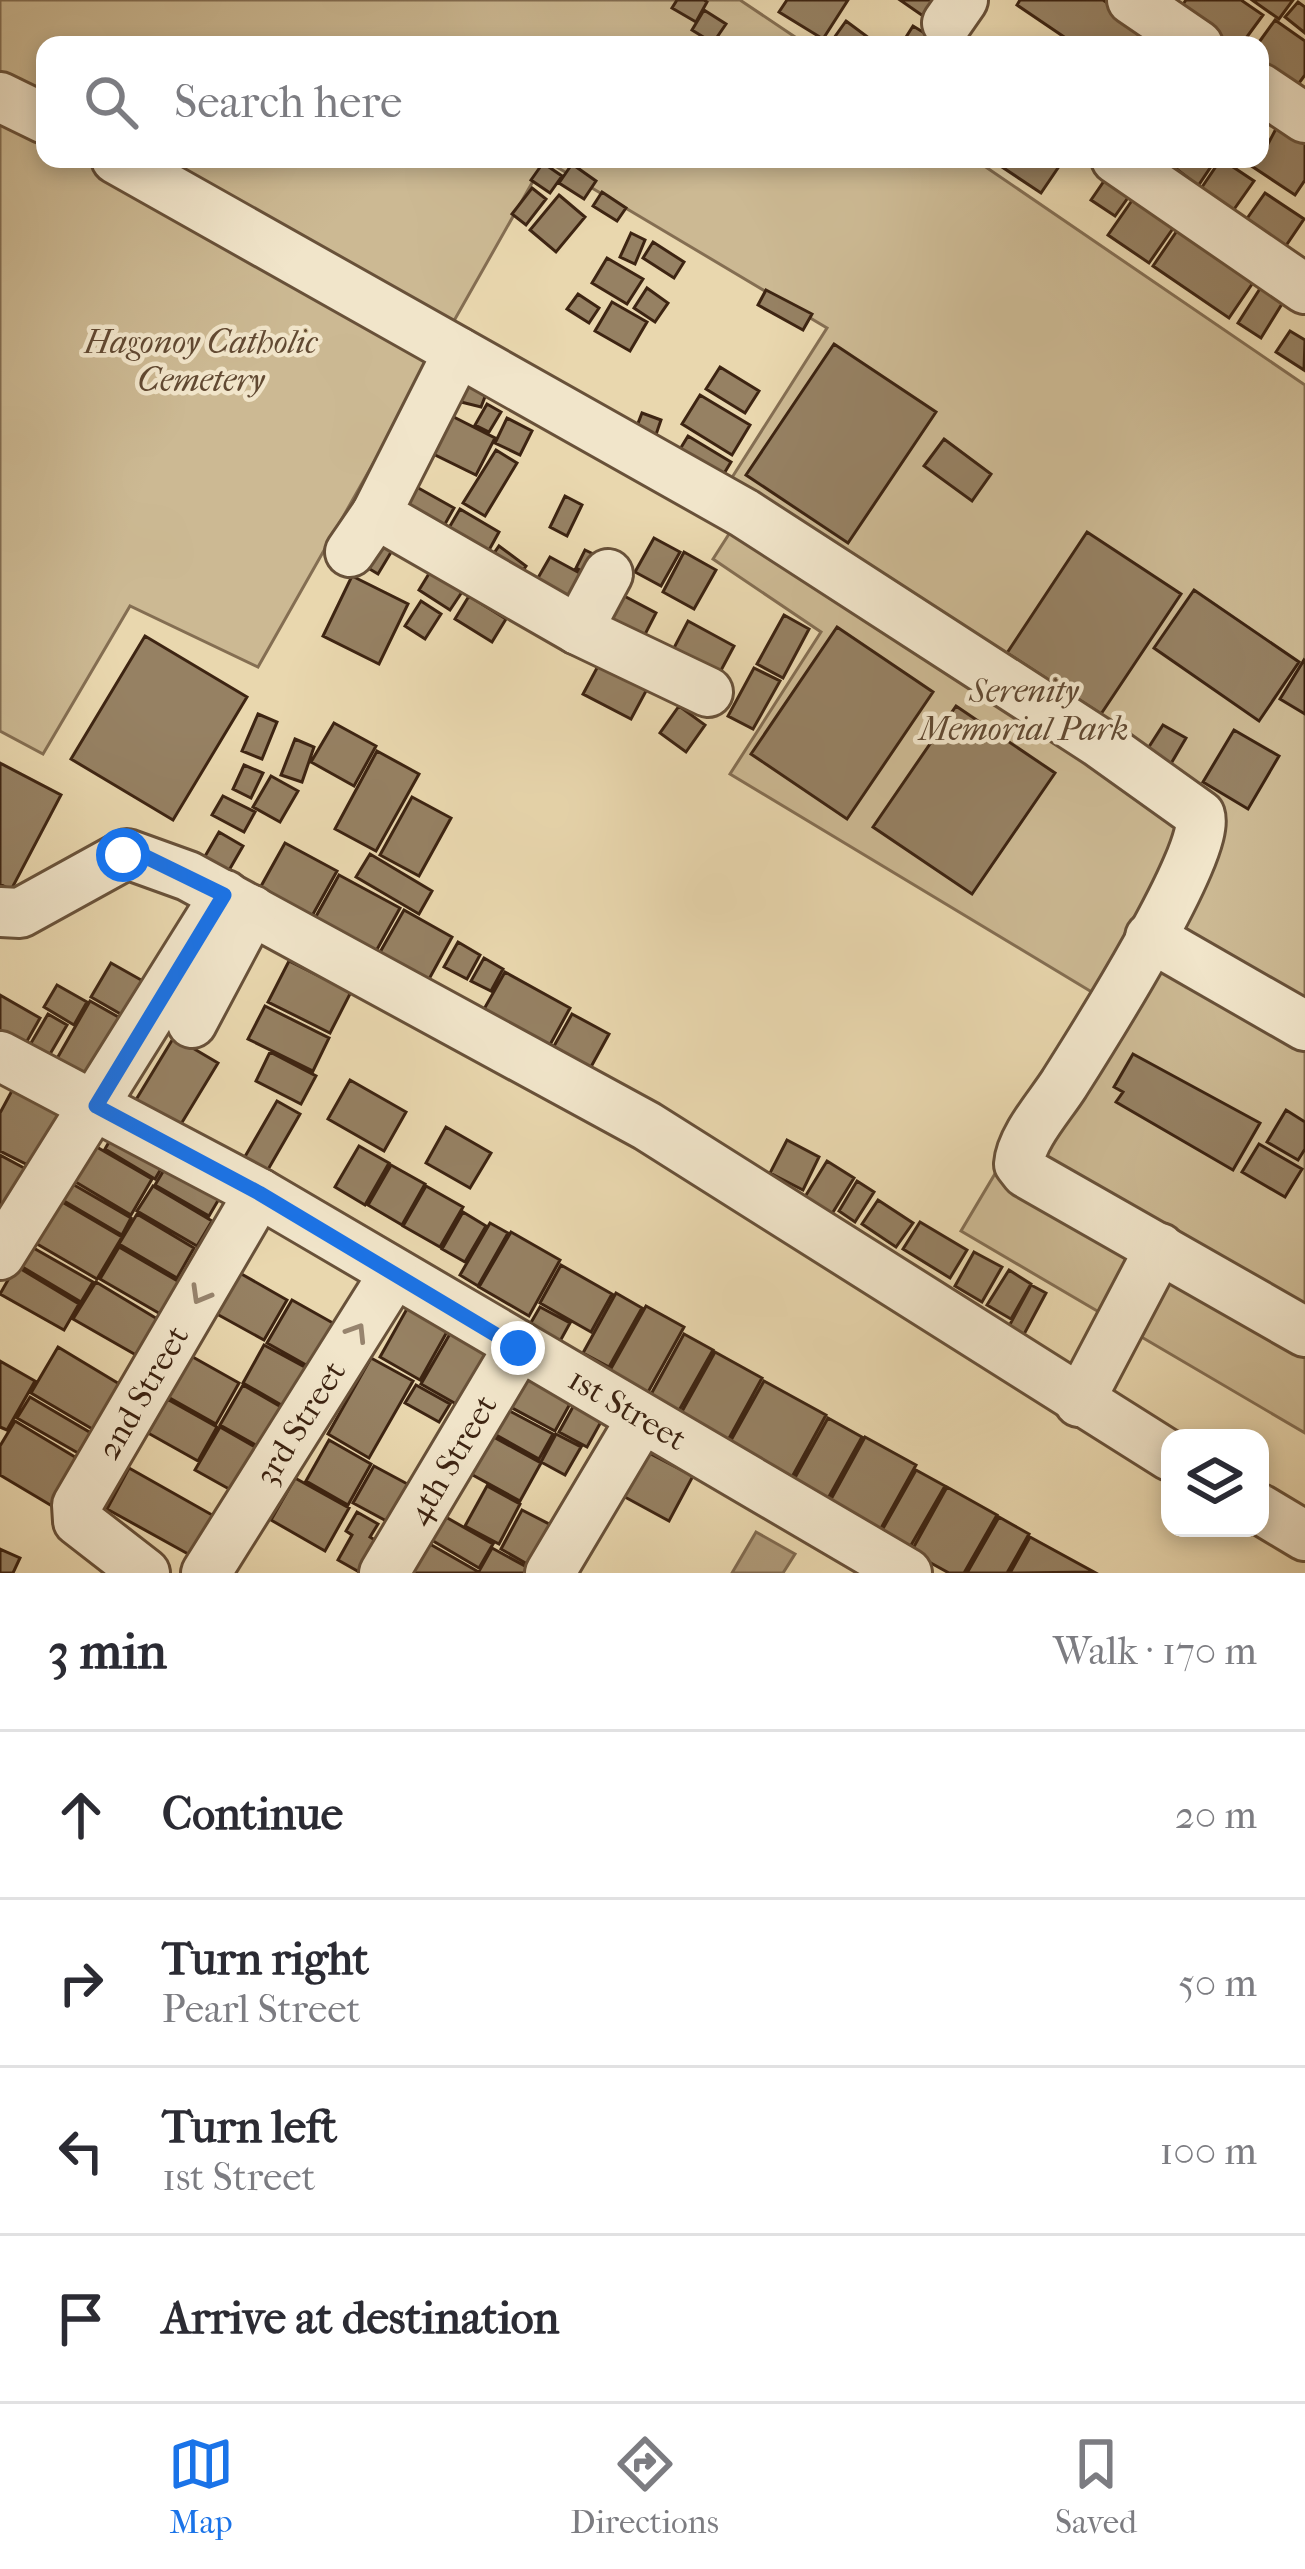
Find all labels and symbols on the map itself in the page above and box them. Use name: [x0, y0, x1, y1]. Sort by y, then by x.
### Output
park label: Hagonoy Catholic Cemetery: [82, 323, 318, 400]
park label: Serenity Memorial Park: [917, 672, 1129, 749]
route start: [96, 828, 150, 882]
one-way arrow: [191, 1282, 214, 1303]
street label: 2nd Street: [88, 1319, 197, 1466]
route end: [491, 1321, 545, 1375]
one-way arrow: [343, 1323, 365, 1345]
street label: 3rd Street: [247, 1353, 354, 1492]
street label: 1st Street: [561, 1359, 693, 1459]
street label: 4th Street: [398, 1388, 505, 1531]

